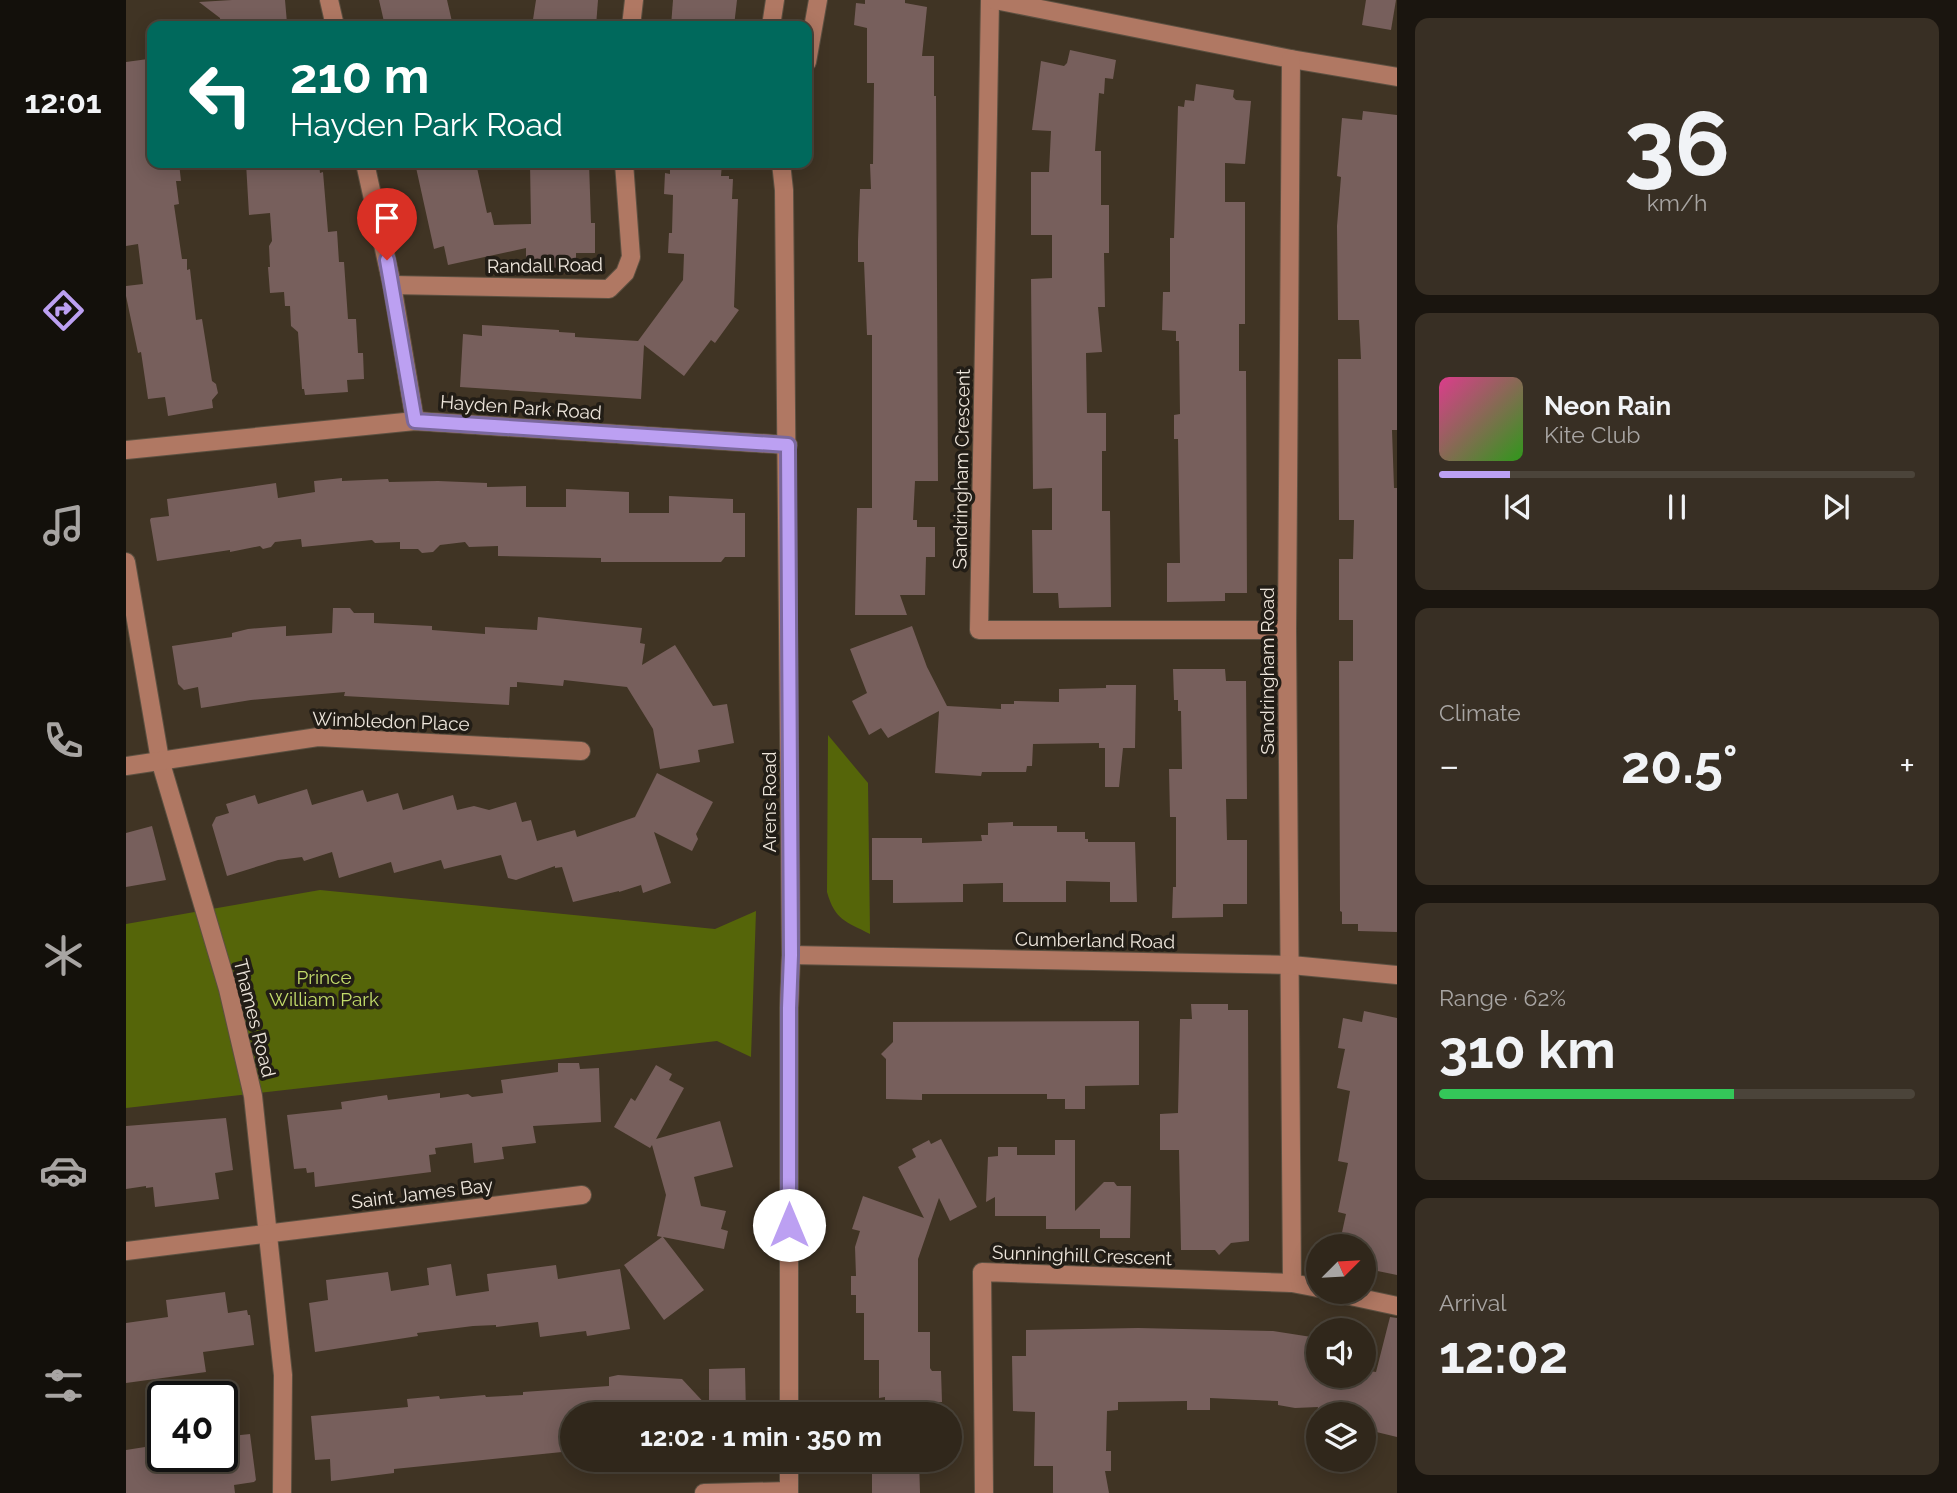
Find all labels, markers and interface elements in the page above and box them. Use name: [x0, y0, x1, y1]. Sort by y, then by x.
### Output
text: 210 m: [290, 47, 429, 104]
icon: left: [175, 49, 266, 140]
text: 12:01: [24, 83, 102, 120]
text: 36: [1624, 90, 1730, 197]
text: Hayden Park Road: [290, 106, 563, 143]
pin: [357, 188, 417, 260]
text: km/h: [1647, 189, 1707, 216]
icon: arrive: [368, 199, 406, 237]
street label: Randall Road: [487, 253, 603, 277]
icon: directions: [39, 286, 88, 335]
street label: Sandringham Crescent: [948, 368, 974, 570]
street label: Hayden Park Road: [439, 390, 603, 424]
text: Neon Rain: [1544, 391, 1671, 421]
text: Kite Club: [1544, 421, 1641, 448]
icon: previous: [1499, 488, 1537, 526]
icon: pause: [1658, 488, 1696, 526]
icon: next: [1817, 488, 1855, 526]
icon: music: [39, 501, 88, 550]
street label: Sandringham Road: [1256, 587, 1278, 755]
text: Climate: [1439, 699, 1521, 726]
street label: Wimbledon Place: [312, 707, 470, 735]
icon: phone: [39, 716, 88, 765]
text: 20.5°: [1621, 734, 1738, 795]
text: −: [1439, 743, 1459, 788]
text: +: [1899, 743, 1915, 788]
street label: Arens Road: [758, 751, 780, 853]
street label: Cumberland Road: [1015, 928, 1175, 952]
icon: climate: [39, 931, 88, 980]
street label: Thames Road: [230, 957, 280, 1079]
park label: Prince William Park: [269, 966, 379, 1010]
text: Range · 62%: [1439, 984, 1566, 1011]
text: 310 km: [1439, 1019, 1616, 1080]
icon: car: [39, 1146, 88, 1195]
street label: Saint James Bay: [350, 1173, 494, 1213]
position arrow: [752, 1188, 826, 1262]
north arrow: [1306, 1234, 1376, 1304]
map controls: [1306, 1234, 1376, 1472]
street label: Sunninghill Crescent: [992, 1241, 1173, 1269]
text: Arrival: [1439, 1289, 1506, 1316]
button: sound: [1306, 1318, 1376, 1388]
text: 12:02: [1439, 1324, 1568, 1385]
icon: filters: [39, 1361, 88, 1410]
speed limit sign: 40: [147, 1381, 238, 1472]
button: layers: [1306, 1402, 1376, 1472]
text: 12:02 · 1 min · 350 m: [640, 1422, 882, 1452]

